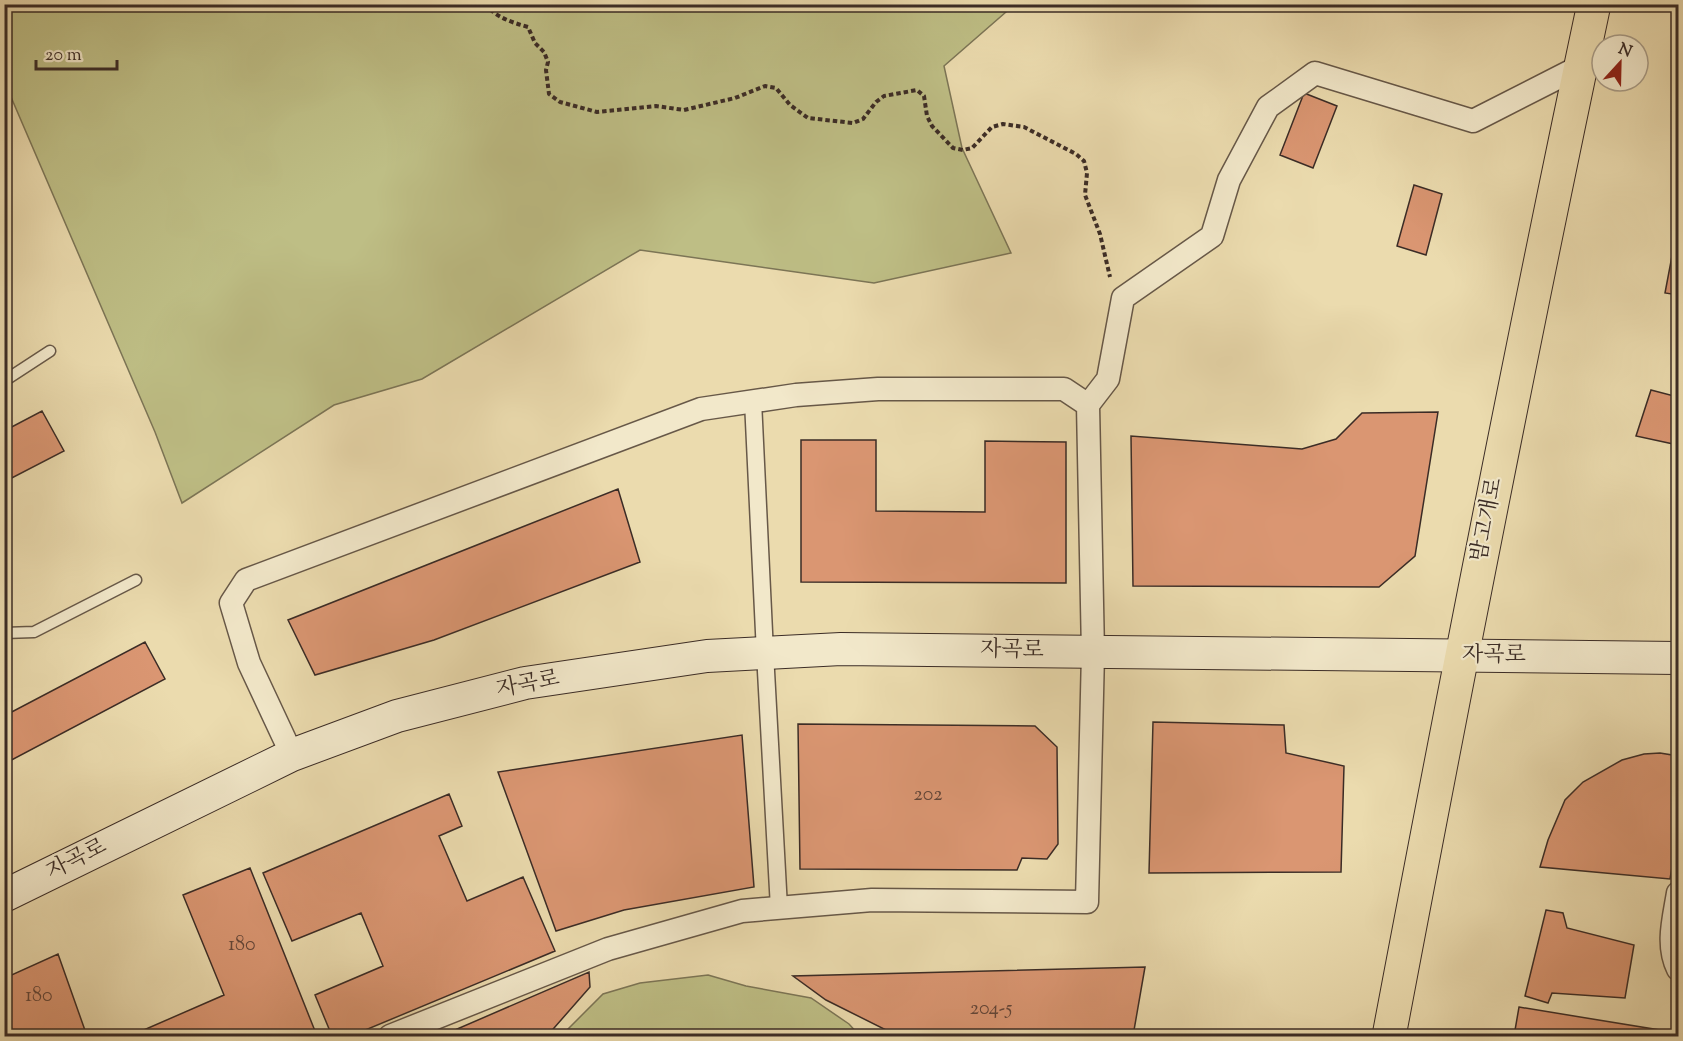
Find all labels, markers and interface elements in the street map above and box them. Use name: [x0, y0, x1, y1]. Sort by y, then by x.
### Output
scale bar: [36, 33, 117, 71]
north arrow: [1590, 33, 1650, 93]
text: N: [1614, 38, 1635, 65]
text: 20 m: [45, 43, 82, 69]
street label: 밤고개로: [1464, 475, 1512, 565]
street label: 자곡로: [980, 634, 1044, 668]
street label: 자곡로: [1462, 640, 1526, 672]
street label: 자곡로: [494, 663, 562, 707]
house number: 202: [913, 781, 943, 810]
street label: 자곡로: [41, 831, 113, 889]
house number: 180: [228, 931, 256, 960]
house number: 180: [25, 982, 53, 1011]
house number: 204-5: [970, 995, 1012, 1024]

